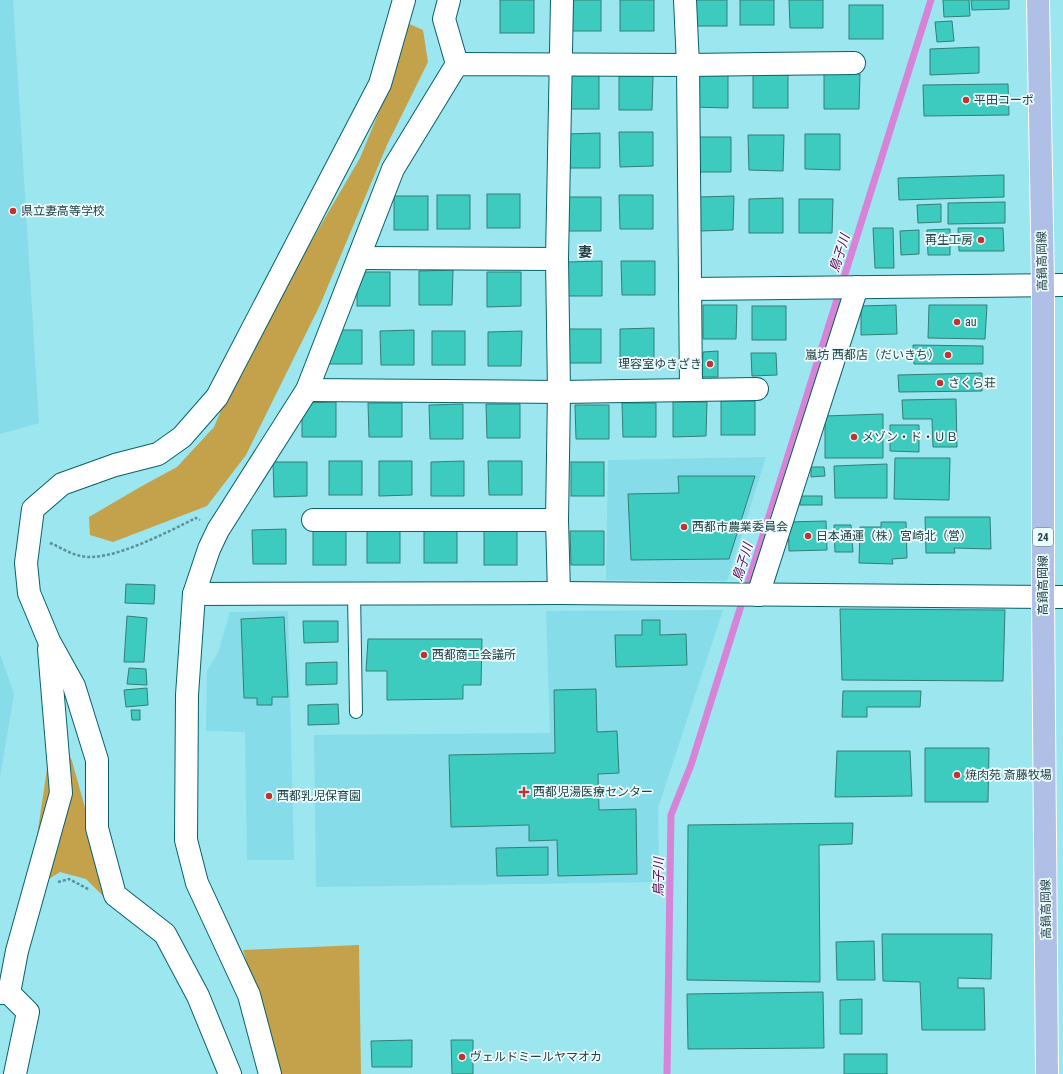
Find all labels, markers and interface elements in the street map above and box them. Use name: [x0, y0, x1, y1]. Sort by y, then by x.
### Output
place label: 平田コーポ: [974, 93, 1034, 107]
marker: 平田コーポ: [961, 95, 971, 105]
place label: 県立妻高等学校: [21, 204, 105, 218]
marker: 県立妻高等学校: [8, 206, 18, 216]
water label: 鳥子川: [827, 230, 853, 274]
street label: 高鍋高岡線: [1034, 231, 1050, 291]
place label: 再生工房: [925, 233, 973, 247]
marker: 再生工房: [976, 235, 986, 245]
district label: 妻: [578, 244, 592, 260]
place label: au: [965, 315, 977, 329]
marker: au: [952, 317, 962, 327]
place label: 嵐坊 西都店（だいきち）: [805, 348, 940, 362]
marker: 嵐坊 西都店（だいきち）: [943, 350, 953, 360]
place label: 理容室ゆきざき: [618, 357, 702, 371]
marker: 理容室ゆきざき: [705, 359, 715, 369]
place label: さくら荘: [948, 376, 996, 390]
marker: さくら荘: [935, 378, 945, 388]
place label: メゾン・ド・ＵＢ: [862, 430, 958, 444]
marker: メゾン・ド・ＵＢ: [849, 432, 859, 442]
place label: 西都市農業委員会: [692, 520, 788, 534]
marker: 西都市農業委員会: [679, 522, 689, 532]
road number: 24: [1033, 528, 1053, 546]
place label: 日本通運（株）宮崎北（営）: [816, 529, 972, 543]
marker: 日本通運（株）宮崎北（営）: [803, 531, 813, 541]
water label: 鳥子川: [730, 539, 756, 583]
street label: 高鍋高岡線: [1036, 555, 1050, 615]
place label: 西都商工会議所: [432, 648, 516, 662]
marker: 西都商工会議所: [419, 650, 429, 660]
place label: 焼肉苑 斎藤牧場: [965, 768, 1052, 782]
marker: 焼肉苑 斎藤牧場: [952, 770, 962, 780]
place label: 西都児湯医療センター: [533, 785, 653, 799]
marker: 西都児湯医療センター: [518, 786, 530, 798]
place label: 西都乳児保育園: [277, 789, 361, 803]
marker: 西都乳児保育園: [264, 791, 274, 801]
water label: 鳥子川: [651, 855, 666, 897]
street label: 高鍋高岡線: [1038, 879, 1054, 939]
place label: ヴェルドミールヤマオカ: [470, 1050, 602, 1064]
marker: ヴェルドミールヤマオカ: [457, 1052, 467, 1062]

